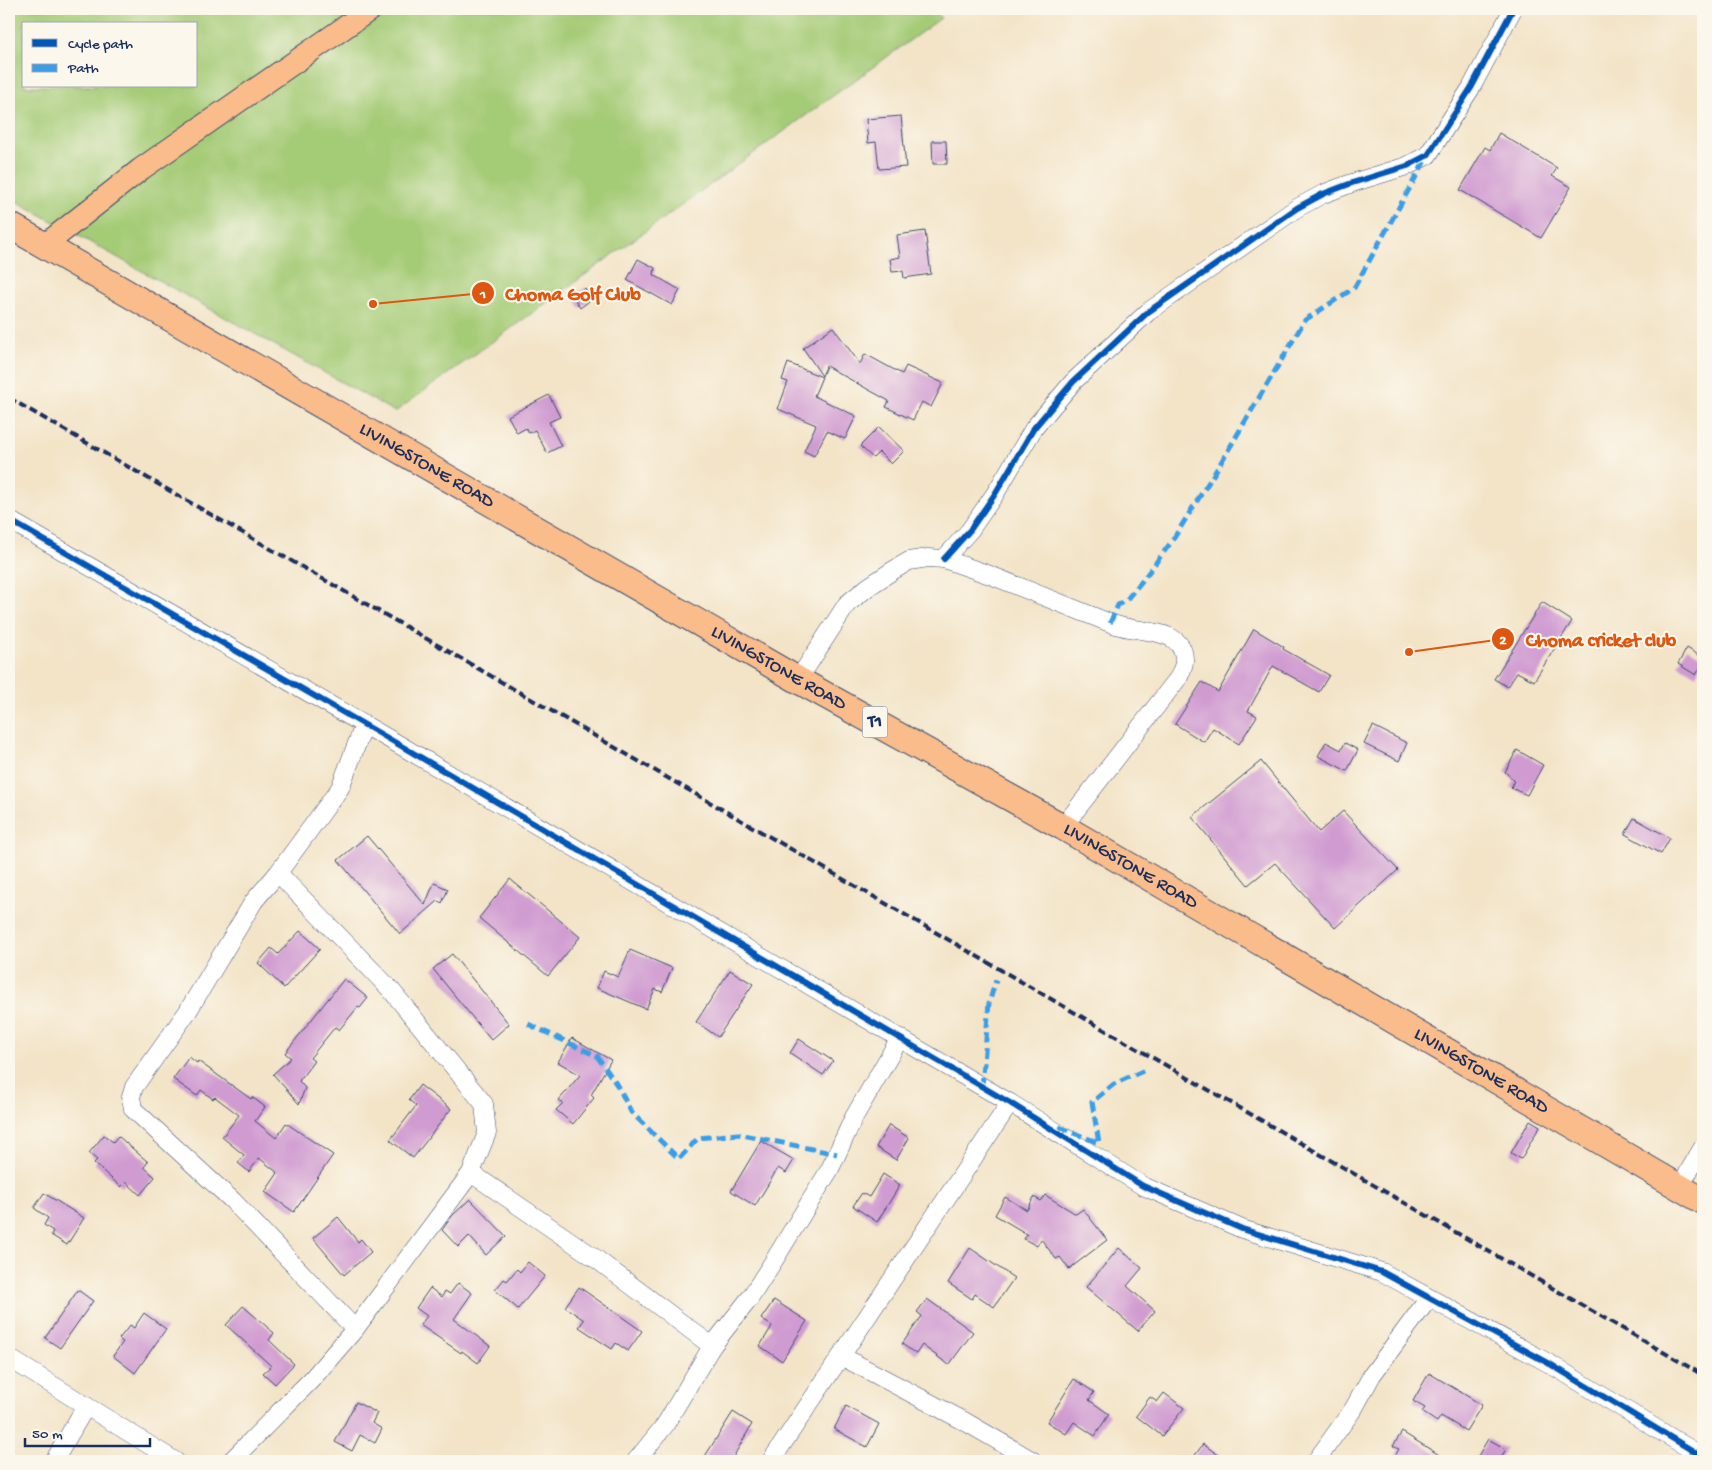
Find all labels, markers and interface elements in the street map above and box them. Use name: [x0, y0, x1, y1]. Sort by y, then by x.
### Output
legend: [22, 22, 198, 88]
text: Cycle path: [68, 36, 133, 54]
text: Path: [67, 60, 99, 78]
callout: Choma Golf Club: [471, 275, 651, 310]
text: Choma Golf Club: [504, 285, 641, 308]
text: 1: [479, 286, 486, 304]
street label: LIVINGSTONE ROAD: [355, 418, 499, 514]
street label: LIVINGSTONE ROAD: [706, 621, 851, 716]
callout: Choma cricket club: [1491, 622, 1686, 657]
text: Choma cricket club: [1525, 631, 1677, 654]
text: 2: [1499, 632, 1507, 650]
road number: T1: [862, 706, 888, 738]
street label: LIVINGSTONE ROAD: [1059, 818, 1203, 915]
street label: LIVINGSTONE ROAD: [1409, 1023, 1553, 1120]
scale bar: [25, 1415, 150, 1447]
text: 50 m: [32, 1426, 63, 1444]

